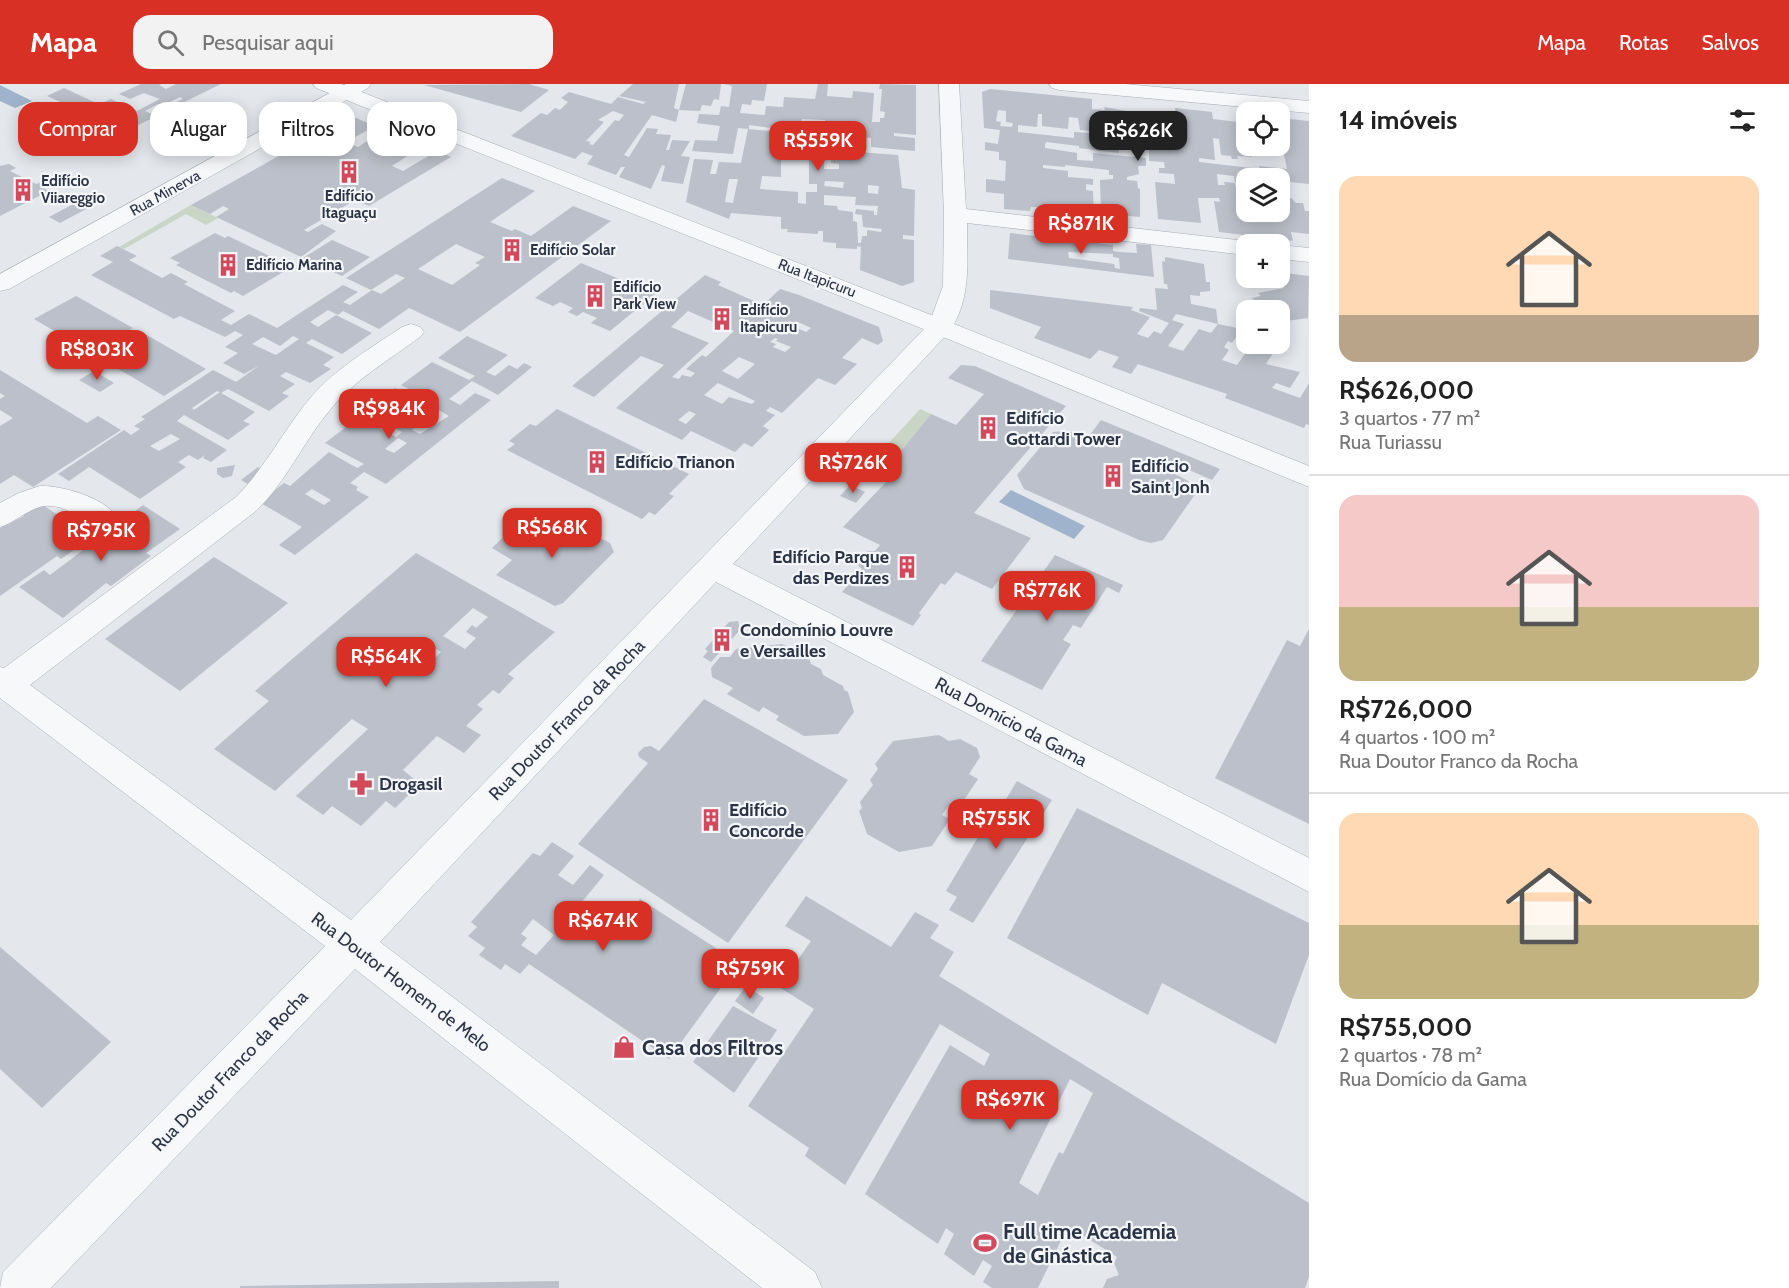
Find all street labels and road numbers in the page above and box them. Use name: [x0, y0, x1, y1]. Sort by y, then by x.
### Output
street label: Rua Minerva: [127, 166, 204, 220]
street label: Rua Itapicuru: [775, 255, 859, 301]
street label: Rua Doutor Franco da Rocha: [484, 635, 650, 805]
street label: Rua Domício da Gama: [931, 673, 1091, 772]
street label: Rua Doutor Homem de Melo: [307, 907, 495, 1057]
street label: Rua Doutor Franco da Rocha: [147, 986, 313, 1156]

